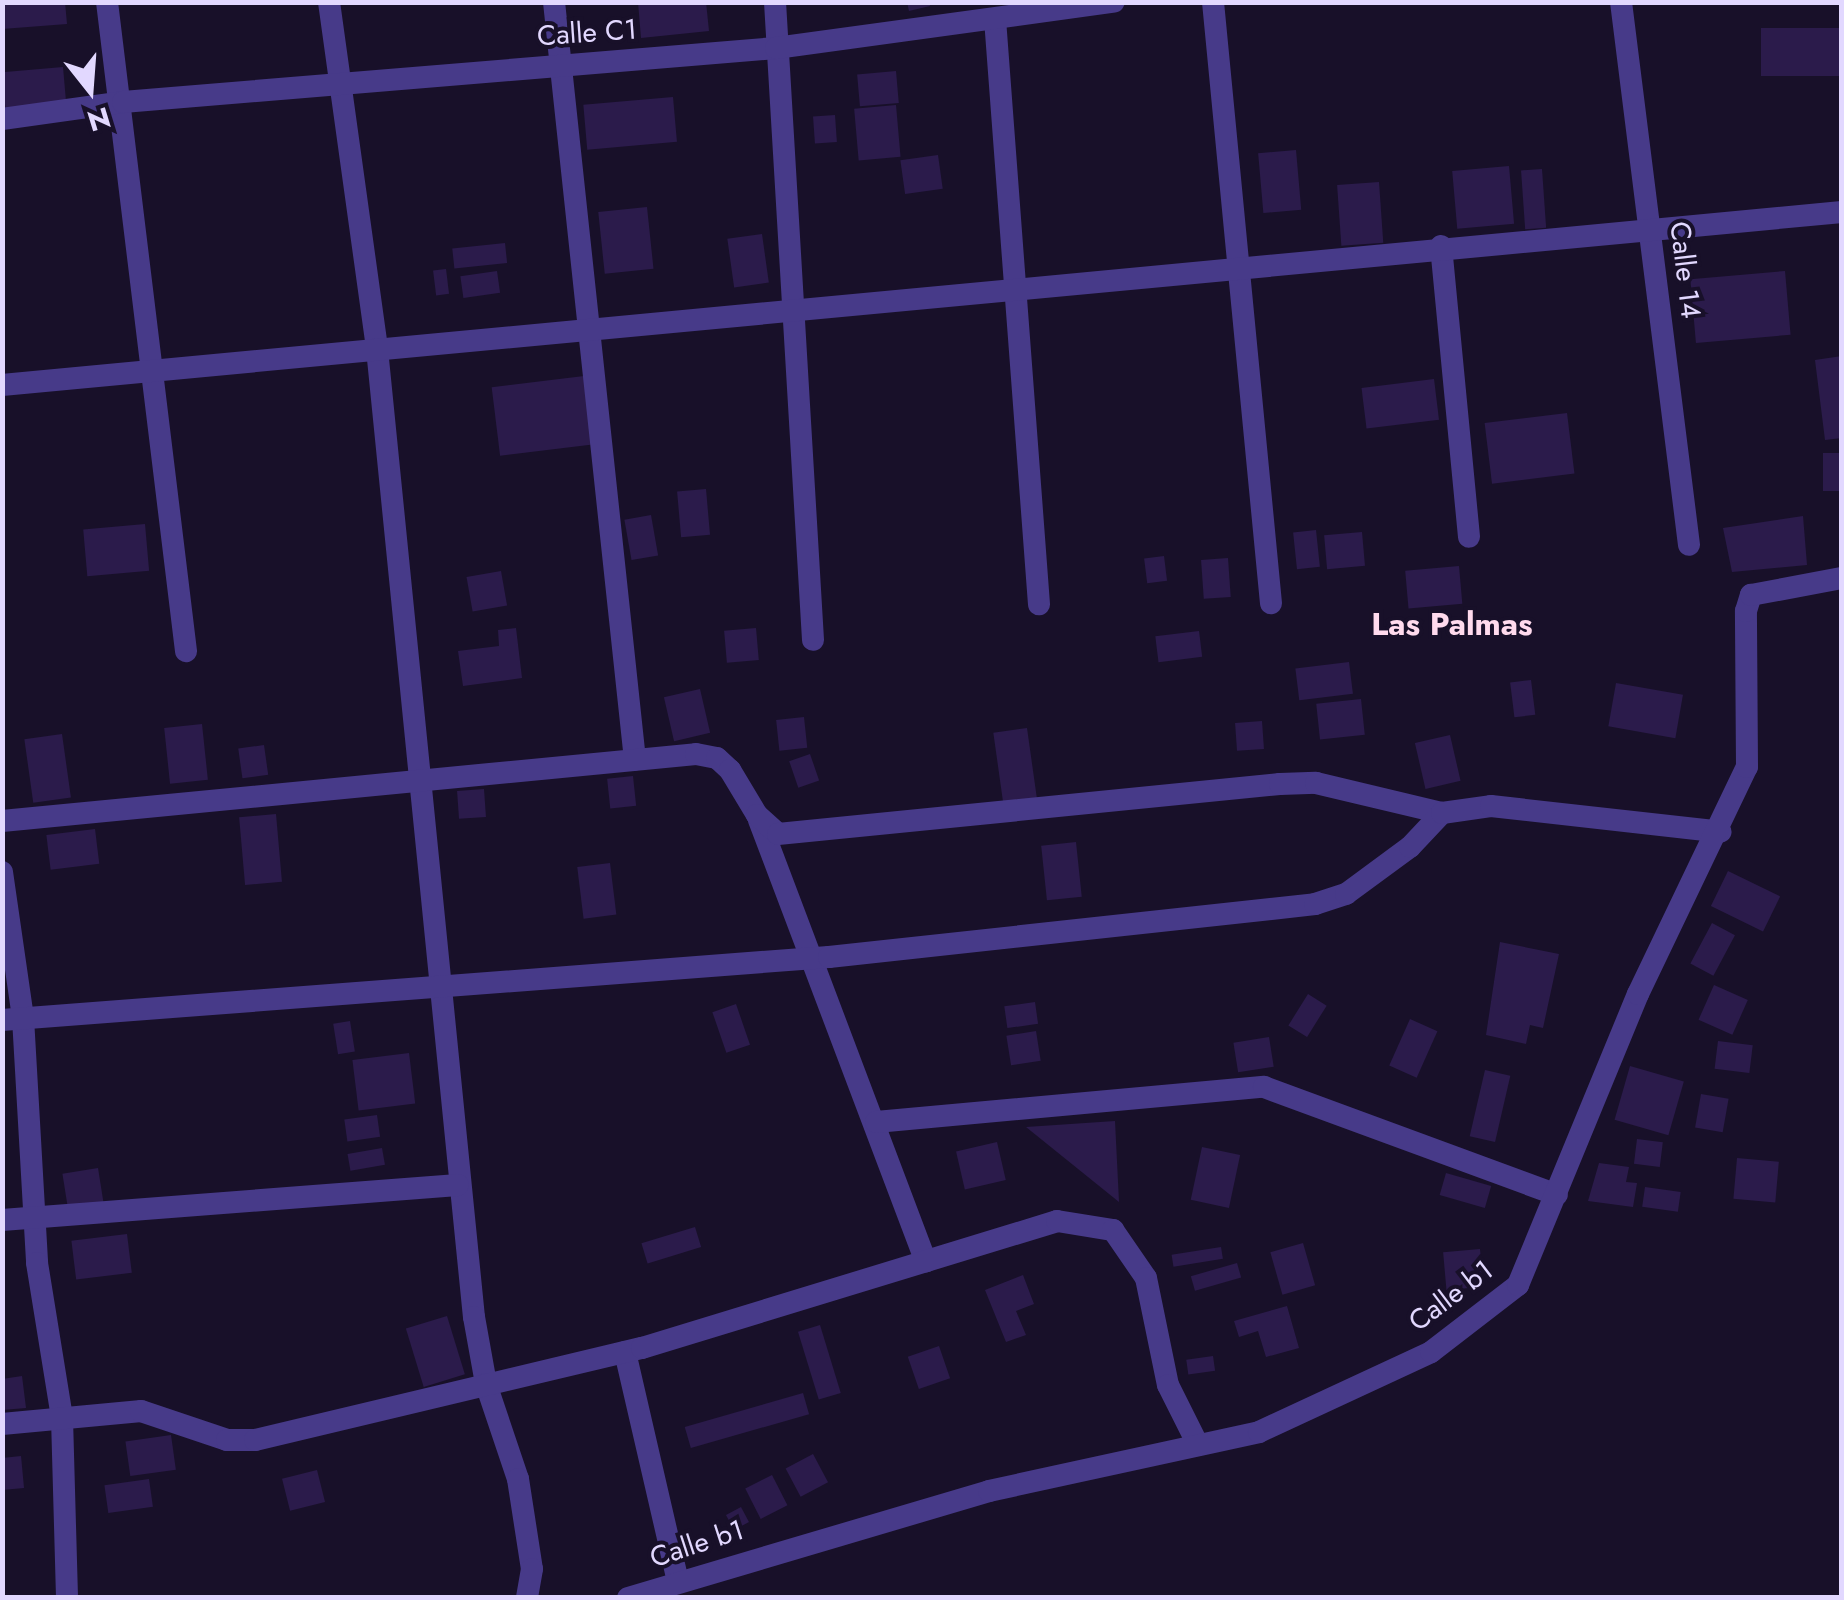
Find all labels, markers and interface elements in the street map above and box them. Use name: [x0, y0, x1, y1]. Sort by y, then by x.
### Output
street label: Calle C1: [536, 13, 638, 53]
north arrow: [40, 40, 140, 140]
text: N: [82, 96, 116, 142]
street label: Calle 14: [1662, 220, 1708, 320]
district label: Las Palmas: [1371, 605, 1533, 643]
street label: Calle b1: [1402, 1253, 1500, 1339]
street label: Calle b1: [646, 1513, 748, 1575]

